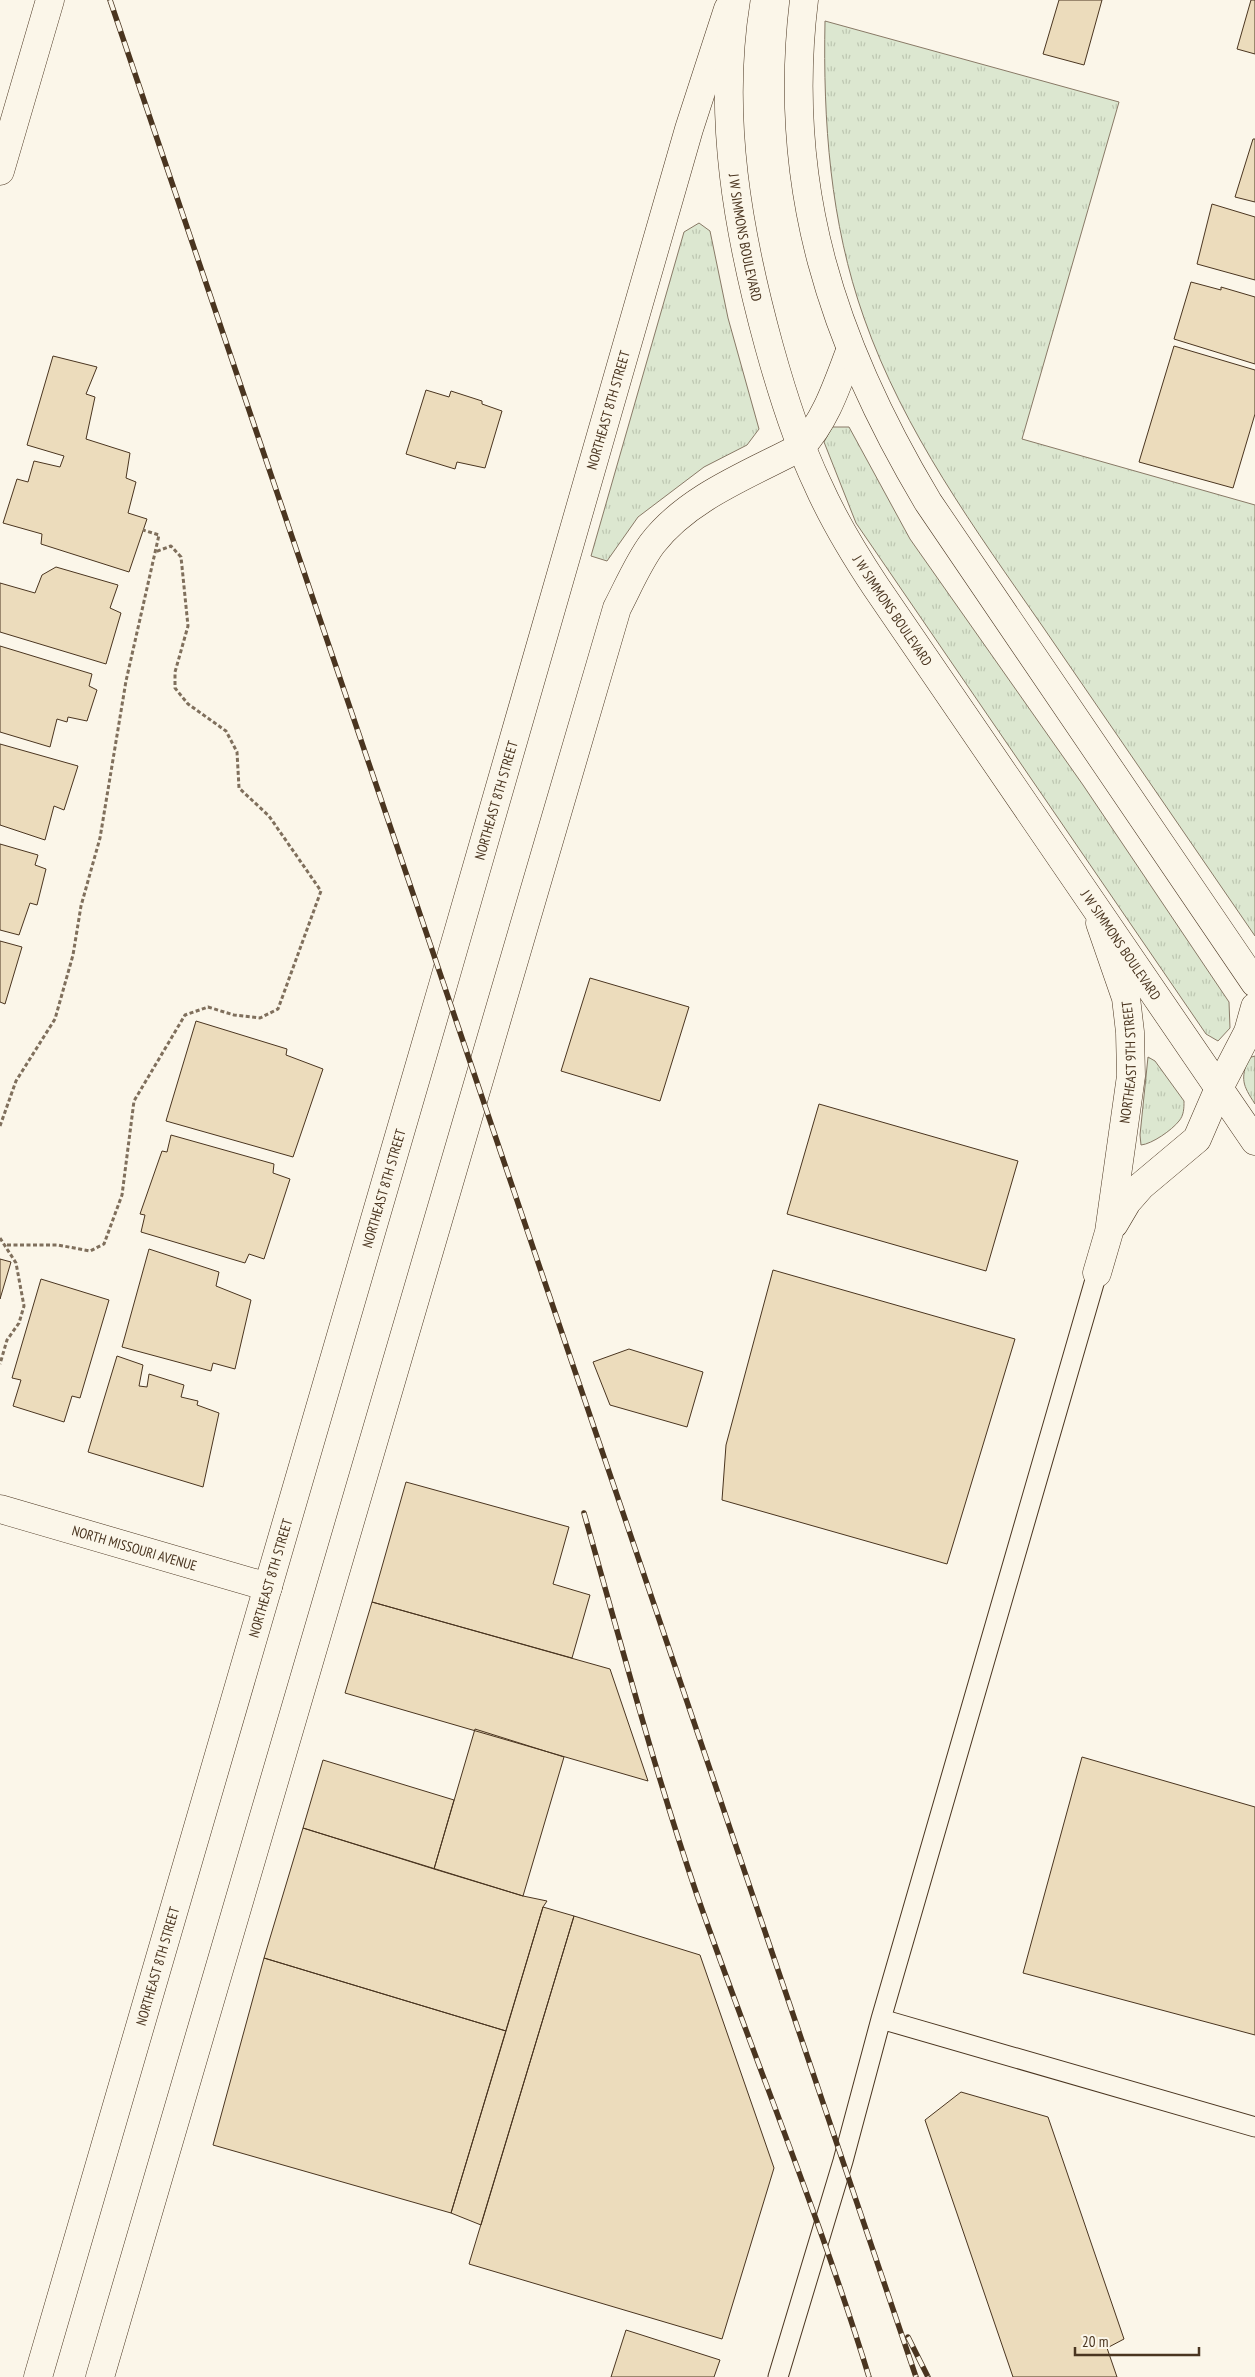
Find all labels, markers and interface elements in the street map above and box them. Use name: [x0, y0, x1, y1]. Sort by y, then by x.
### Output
street label: J W SIMMONS BOULEVARD: [725, 172, 766, 303]
street label: NORTHEAST 8TH STREET: [583, 348, 634, 472]
street label: J W SIMMONS BOULEVARD: [848, 551, 936, 669]
street label: NORTHEAST 8TH STREET: [470, 738, 522, 862]
street label: J W SIMMONS BOULEVARD: [1076, 886, 1165, 1003]
street label: NORTHEAST 9TH STREET: [1115, 999, 1140, 1124]
street label: NORTHEAST 8TH STREET: [358, 1126, 410, 1250]
street label: NORTHEAST 8TH STREET: [245, 1516, 296, 1640]
street label: NORTH MISSOURI AVENUE: [70, 1521, 199, 1575]
street label: NORTHEAST 8TH STREET: [132, 1904, 184, 2028]
scale bar: [1075, 2324, 1199, 2356]
text: 20 m: [1082, 2332, 1108, 2351]

